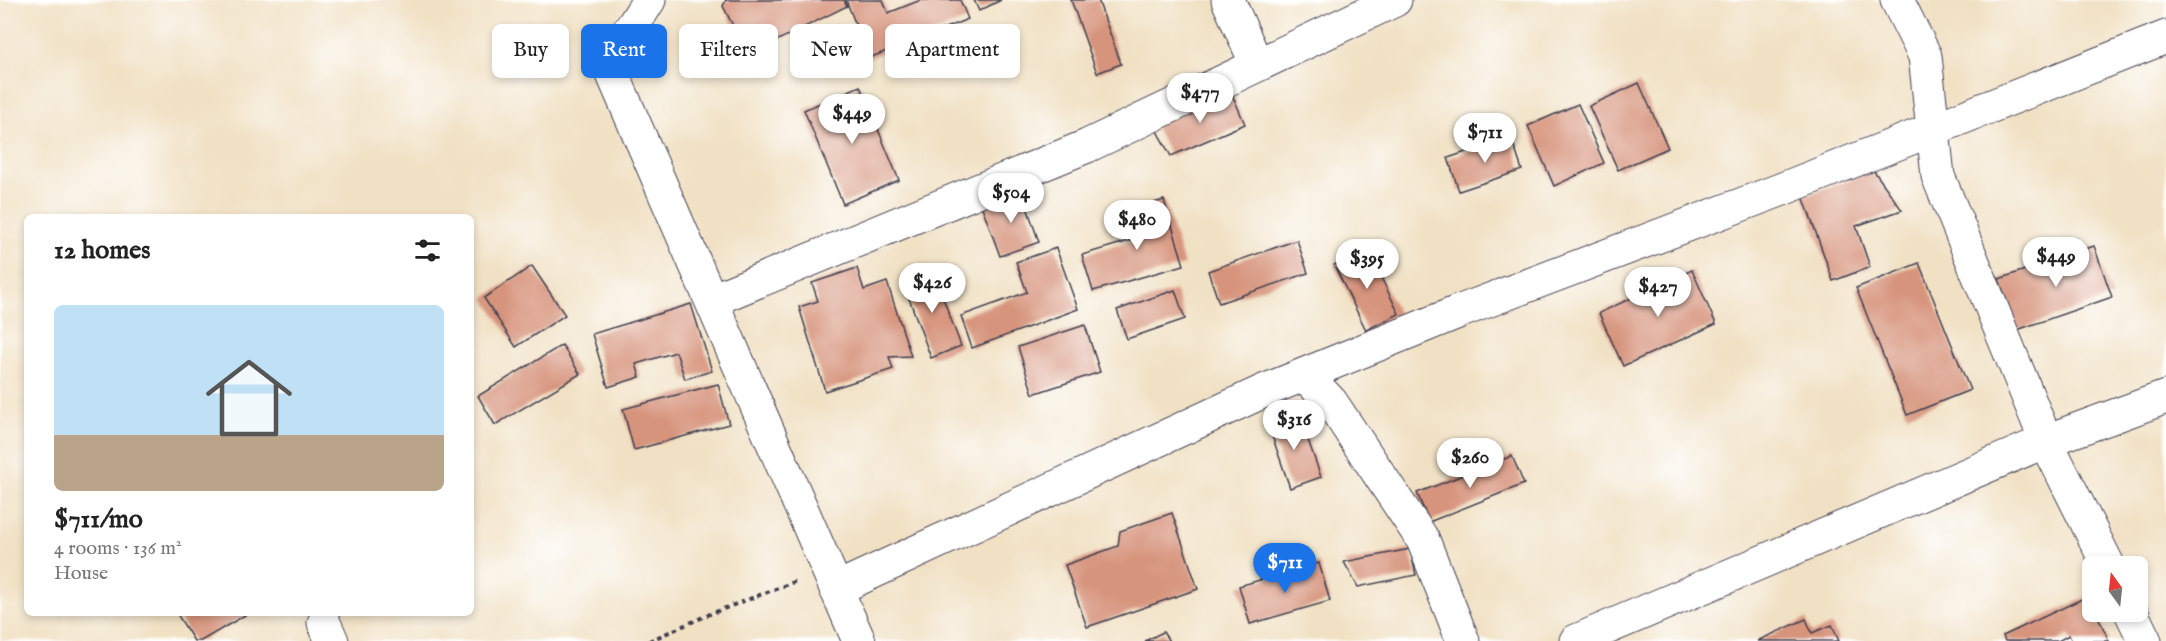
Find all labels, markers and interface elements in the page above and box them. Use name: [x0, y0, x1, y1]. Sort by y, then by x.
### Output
chip: Buy: [492, 24, 569, 78]
chip: Rent: [581, 24, 667, 78]
chip: Filters: [679, 24, 778, 78]
chip: New: [790, 24, 873, 78]
chip: Apartment: [885, 24, 1020, 78]
pin: $477: [1164, 73, 1236, 124]
text: $477: [1181, 80, 1219, 105]
pin: $449: [816, 94, 888, 145]
text: $449: [832, 101, 872, 126]
pin: $711: [1449, 113, 1521, 164]
text: $711: [1467, 120, 1503, 145]
pin: $504: [975, 173, 1047, 224]
text: $504: [992, 180, 1030, 205]
pin: $480: [1101, 200, 1173, 251]
text: $480: [1118, 207, 1156, 232]
text: 12 homes: [54, 234, 150, 267]
icon: filters: [411, 234, 444, 267]
pin: $449: [2020, 237, 2092, 288]
pin: $395: [1331, 239, 1403, 290]
text: $449: [2036, 244, 2076, 269]
text: $395: [1350, 246, 1384, 271]
pin: $426: [896, 263, 968, 314]
pin: $427: [1622, 267, 1694, 318]
text: $426: [913, 270, 951, 295]
text: $427: [1638, 274, 1678, 299]
icon: home: [195, 344, 303, 452]
pin: $316: [1258, 400, 1330, 451]
text: $316: [1277, 407, 1311, 432]
pin: $260: [1434, 438, 1506, 489]
text: $260: [1451, 445, 1489, 470]
text: $711/mo: [54, 503, 143, 536]
text: 4 rooms · 136 m²: [54, 536, 181, 561]
pin: $711: [1249, 543, 1321, 594]
text: $711: [1267, 550, 1303, 575]
north arrow: [2082, 556, 2148, 622]
map controls: [2082, 556, 2148, 622]
text: House: [54, 561, 108, 586]

